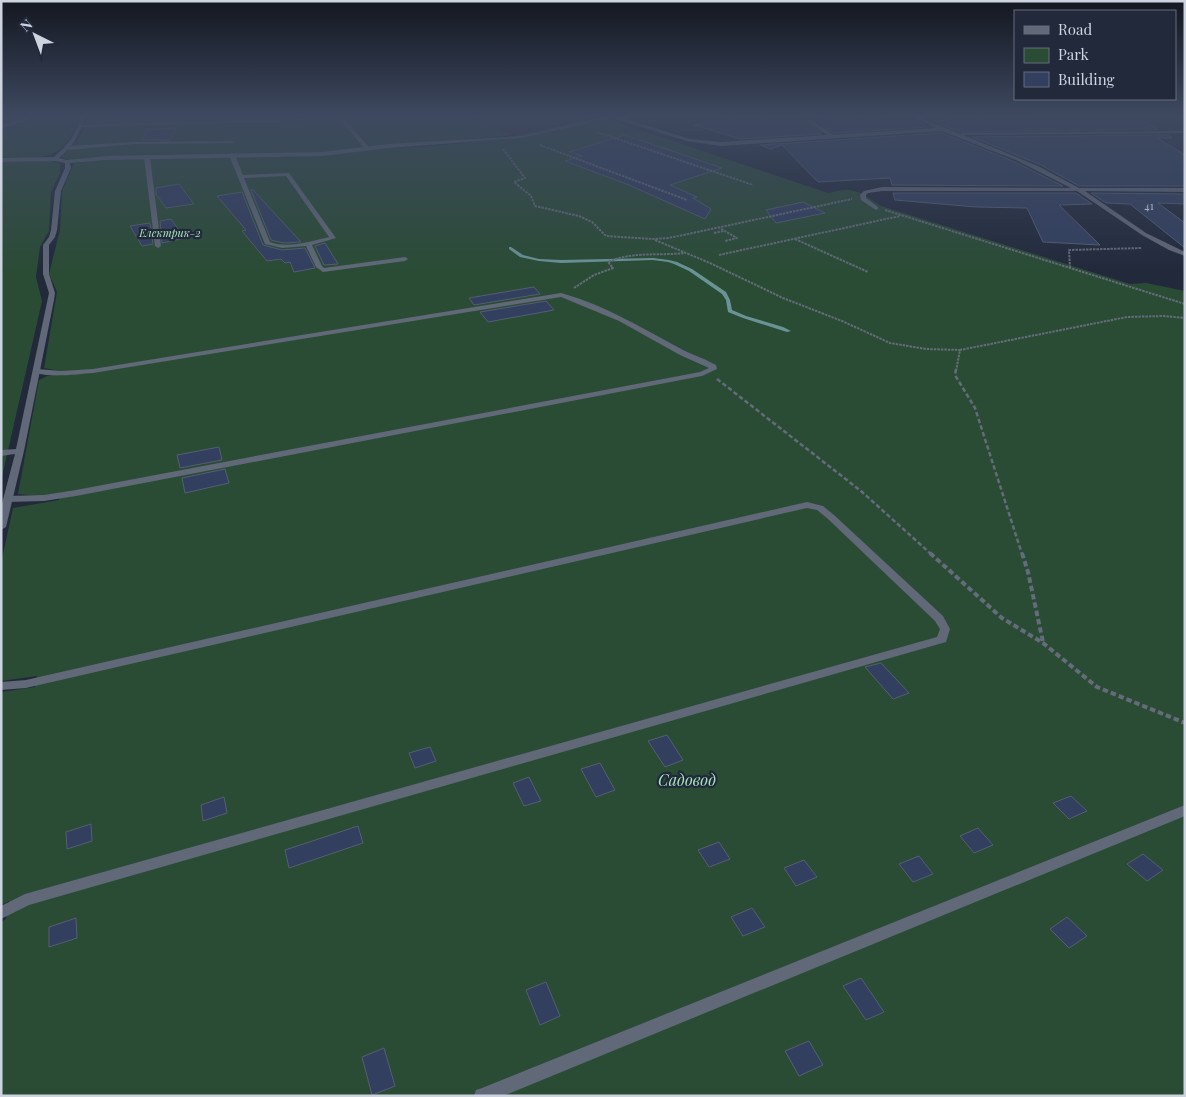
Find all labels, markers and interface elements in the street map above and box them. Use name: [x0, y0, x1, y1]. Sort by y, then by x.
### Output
north arrow: [10, 10, 60, 60]
legend: [1014, 10, 1176, 100]
text: N: [16, 15, 36, 35]
text: Road: [1058, 19, 1092, 39]
text: Park: [1058, 44, 1090, 64]
text: Building: [1058, 69, 1115, 89]
house number: 41: [1144, 198, 1154, 213]
park label: Електрик-2: [138, 225, 201, 240]
park label: Садовод: [658, 769, 716, 790]

